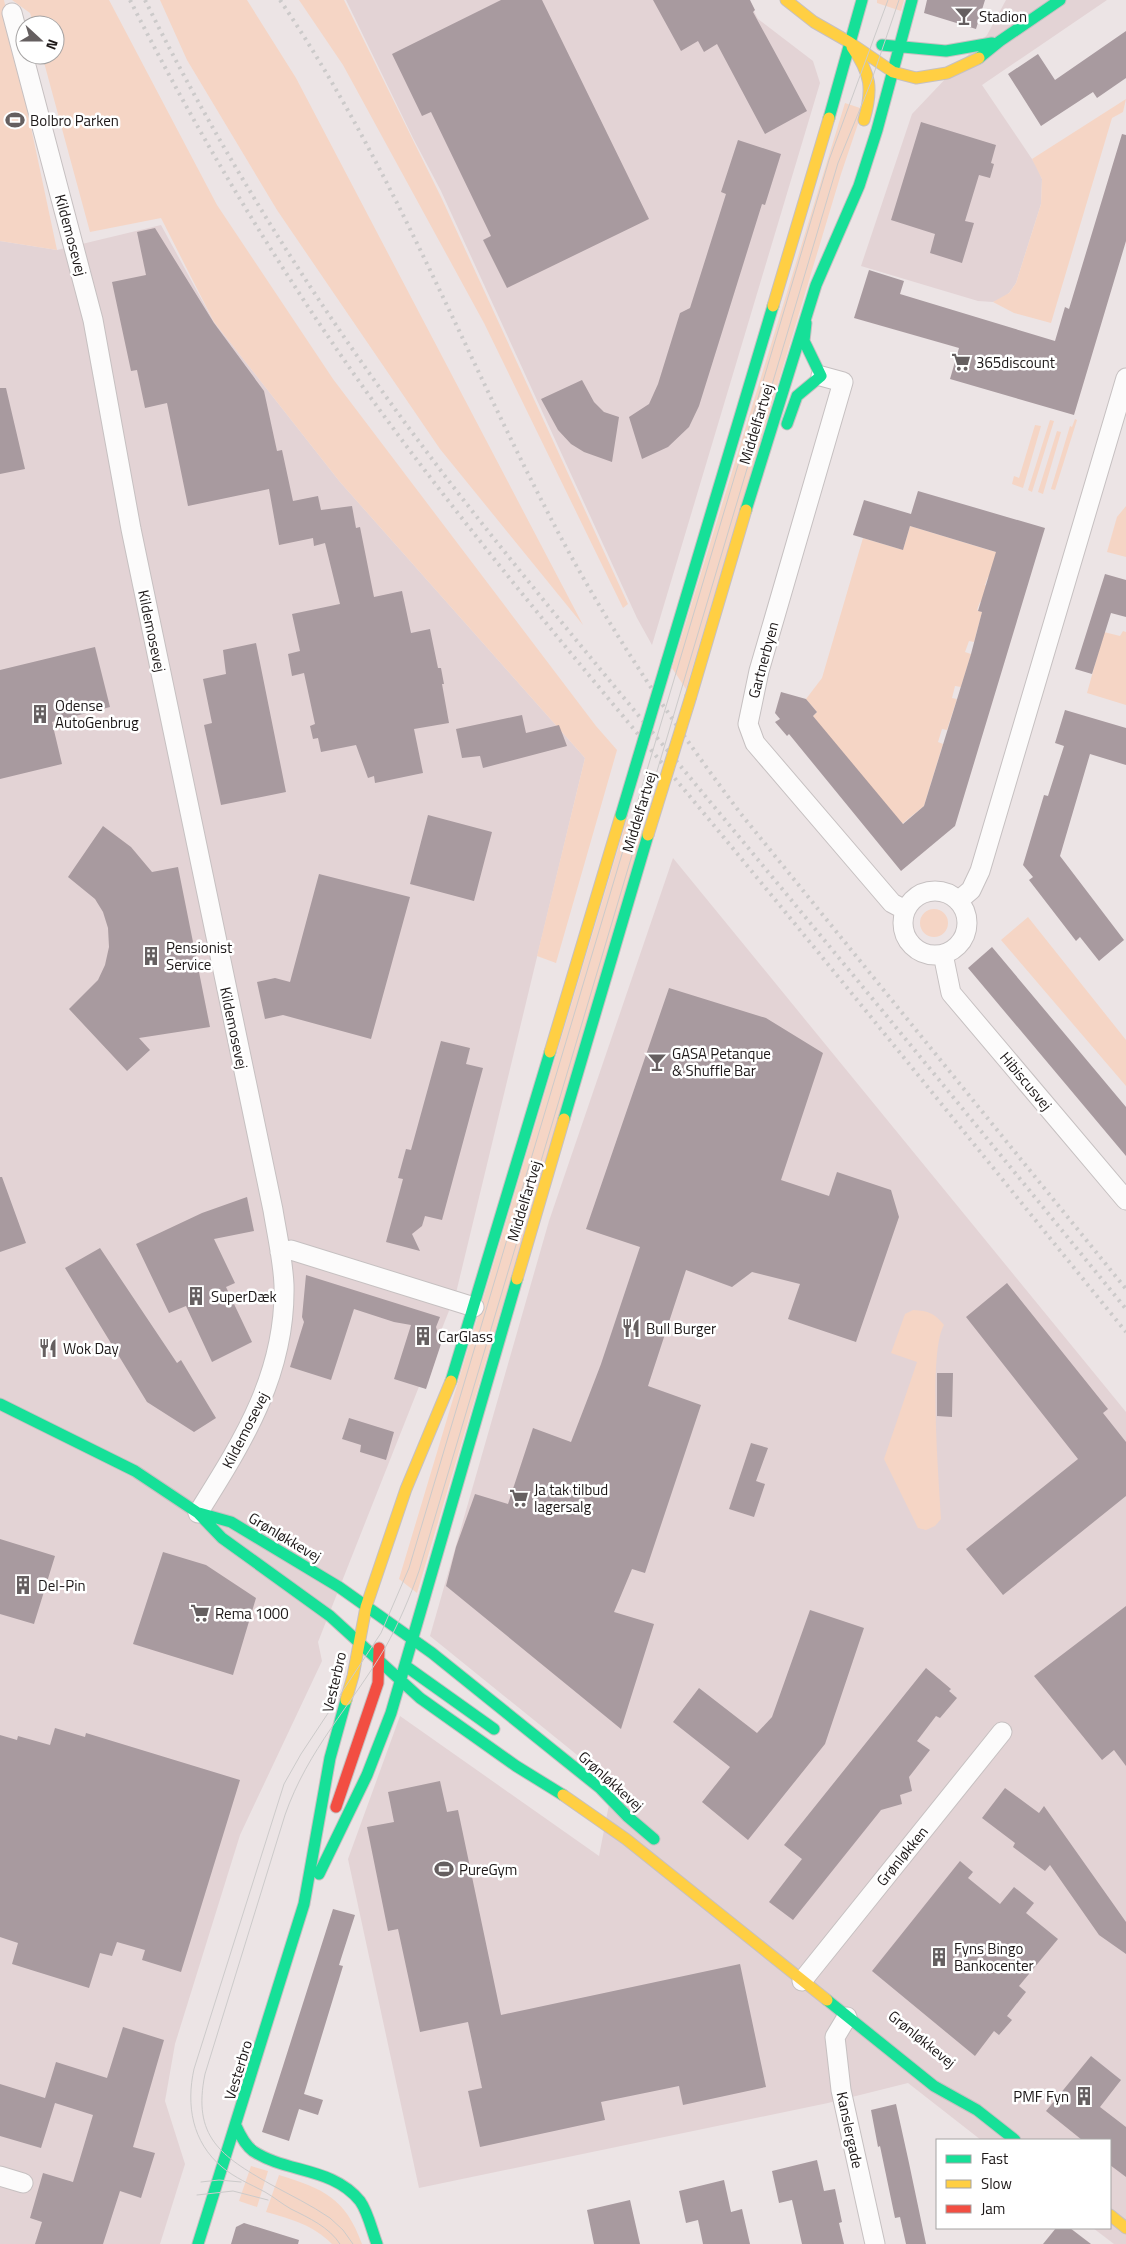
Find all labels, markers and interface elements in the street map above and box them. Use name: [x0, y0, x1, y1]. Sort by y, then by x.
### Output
bar icon: Stadion: [953, 5, 975, 27]
place label: Stadion: [979, 5, 1027, 28]
north arrow: [15, 15, 65, 65]
text: N: [41, 37, 64, 53]
sports icon: Bolbro Parken: [4, 109, 26, 131]
place label: Bolbro Parken: [30, 109, 119, 132]
street label: Kildemosevej: [49, 192, 93, 278]
supermarket icon: 365discount: [950, 351, 972, 373]
place label: 365discount: [976, 351, 1056, 374]
street label: Middelfartvej: [733, 381, 779, 467]
street label: Kildemosevej: [132, 588, 172, 674]
street label: Gartnerbyen: [742, 619, 784, 701]
place label: Odense AutoGenbrug: [55, 694, 139, 734]
building icon: Odense AutoGenbrug: [29, 703, 51, 725]
street label: Middelfartvej: [616, 769, 662, 855]
place label: Pensionist Service: [166, 936, 233, 976]
building icon: Pensionist Service: [140, 945, 162, 967]
street label: Kildemosevej: [214, 985, 254, 1071]
place label: GASA Petanque & Shuffle Bar: [672, 1042, 771, 1082]
street label: Hibiscusvej: [994, 1046, 1058, 1116]
bar icon: GASA Petanque & Shuffle Bar: [646, 1051, 668, 1073]
street label: Middelfartvej: [501, 1158, 547, 1244]
building icon: SuperDæk: [185, 1285, 207, 1307]
place label: SuperDæk: [211, 1285, 277, 1308]
restaurant icon: Bull Burger: [620, 1317, 642, 1339]
place label: Bull Burger: [646, 1317, 716, 1340]
building icon: CarGlass: [412, 1325, 434, 1347]
place label: CarGlass: [438, 1325, 493, 1348]
restaurant icon: Wok Day: [37, 1337, 59, 1359]
place label: Wok Day: [63, 1337, 119, 1360]
street label: Kildemosevej: [216, 1388, 274, 1472]
place label: Ja tak tilbud lagersalg: [534, 1478, 608, 1518]
supermarket icon: Ja tak tilbud lagersalg: [508, 1487, 530, 1509]
street label: Grønløkkevej: [244, 1506, 326, 1568]
building icon: Del-Pin: [12, 1574, 34, 1596]
place label: Del-Pin: [38, 1574, 86, 1597]
supermarket icon: Rema 1000: [189, 1602, 211, 1624]
place label: Rema 1000: [215, 1602, 289, 1625]
street label: Vesterbro: [316, 1649, 352, 1715]
street label: Grønløkkevej: [573, 1745, 649, 1817]
street label: Grønløkken: [871, 1821, 933, 1891]
sports icon: PureGym: [433, 1858, 455, 1880]
place label: PureGym: [459, 1858, 517, 1881]
place label: Fyns Bingo Bankocenter: [954, 1937, 1034, 1977]
building icon: Fyns Bingo Bankocenter: [928, 1946, 950, 1968]
street label: Grønløkkevej: [883, 2005, 961, 2073]
street label: Vesterbro: [218, 2037, 258, 2103]
place label: PMF Fyn: [1013, 2085, 1069, 2108]
building icon: PMF Fyn: [1073, 2085, 1095, 2107]
street label: Kanslergade: [831, 2089, 869, 2171]
legend: [936, 2139, 1111, 2229]
text: Fast: [981, 2147, 1009, 2170]
text: Slow: [981, 2172, 1012, 2195]
text: Jam: [981, 2197, 1005, 2220]

